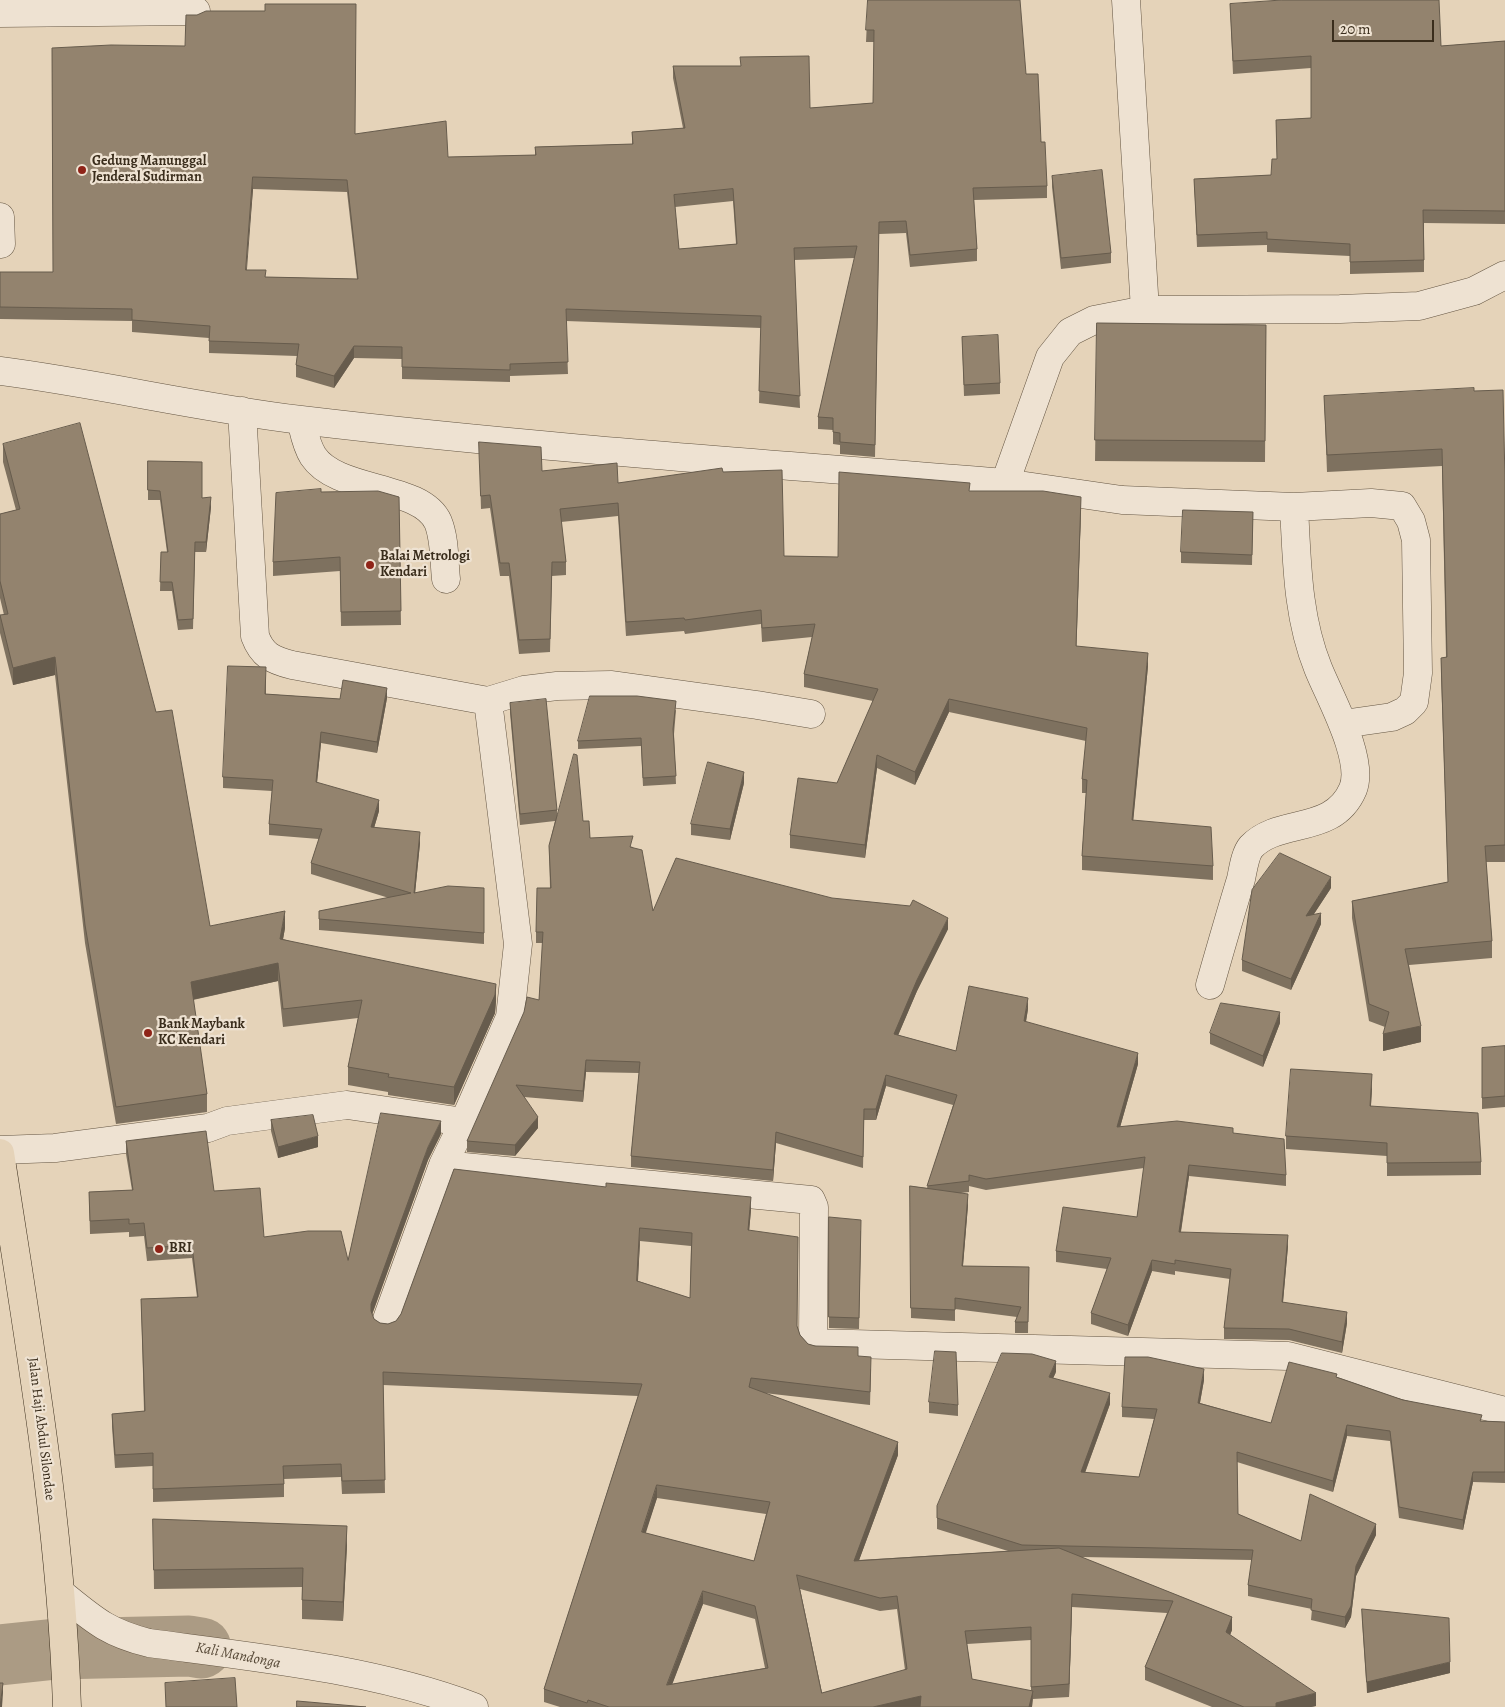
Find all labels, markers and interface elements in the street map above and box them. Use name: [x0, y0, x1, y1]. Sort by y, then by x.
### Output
scale bar: [1335, 10, 1438, 42]
text: 20 m: [1340, 19, 1371, 39]
place label: Gedung Manunggal Jenderal Sudirman: [92, 154, 206, 186]
marker: Gedung Manunggal Jenderal Sudirman: [76, 164, 88, 176]
place label: Balai Metrologi Kendari: [380, 549, 470, 582]
marker: Balai Metrologi Kendari: [364, 559, 376, 571]
place label: Bank Maybank KC Kendari: [158, 1017, 245, 1050]
marker: Bank Maybank KC Kendari: [142, 1027, 154, 1039]
place label: BRI: [169, 1241, 192, 1257]
marker: BRI: [153, 1243, 165, 1255]
street label: Jalan Haji Abdul Silondae: [24, 1357, 58, 1501]
water label: Kali Mandonga: [194, 1639, 282, 1673]

